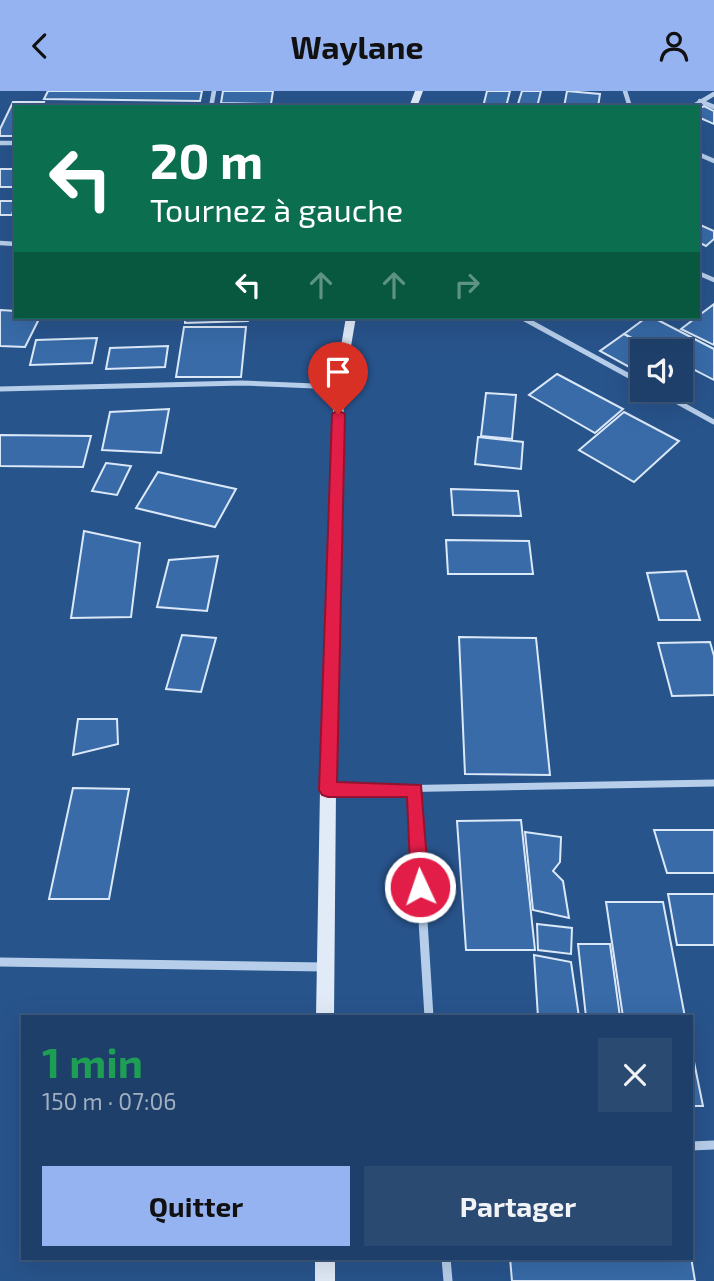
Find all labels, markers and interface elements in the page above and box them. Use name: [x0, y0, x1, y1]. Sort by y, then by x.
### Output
icon: back: [21, 27, 59, 65]
text: Waylane: [290, 27, 424, 65]
icon: person: [655, 27, 693, 65]
text: 20 m: [150, 130, 263, 189]
icon: left: [35, 133, 126, 224]
text: Tournez à gauche: [150, 190, 403, 228]
icon: left: [229, 266, 267, 304]
icon: ahead: [302, 266, 340, 304]
icon: ahead: [375, 266, 413, 304]
icon: right: [448, 266, 486, 304]
map controls: [630, 339, 693, 402]
button: sound: [630, 339, 693, 402]
pin: [308, 342, 368, 414]
icon: arrive: [319, 353, 357, 391]
position arrow: [383, 850, 457, 924]
text: 1 min: [42, 1036, 143, 1086]
button: close: [598, 1038, 672, 1112]
text: 150 m · 07:06: [42, 1087, 176, 1115]
button: Quitter: [42, 1166, 350, 1246]
button: Partager: [364, 1166, 672, 1246]

